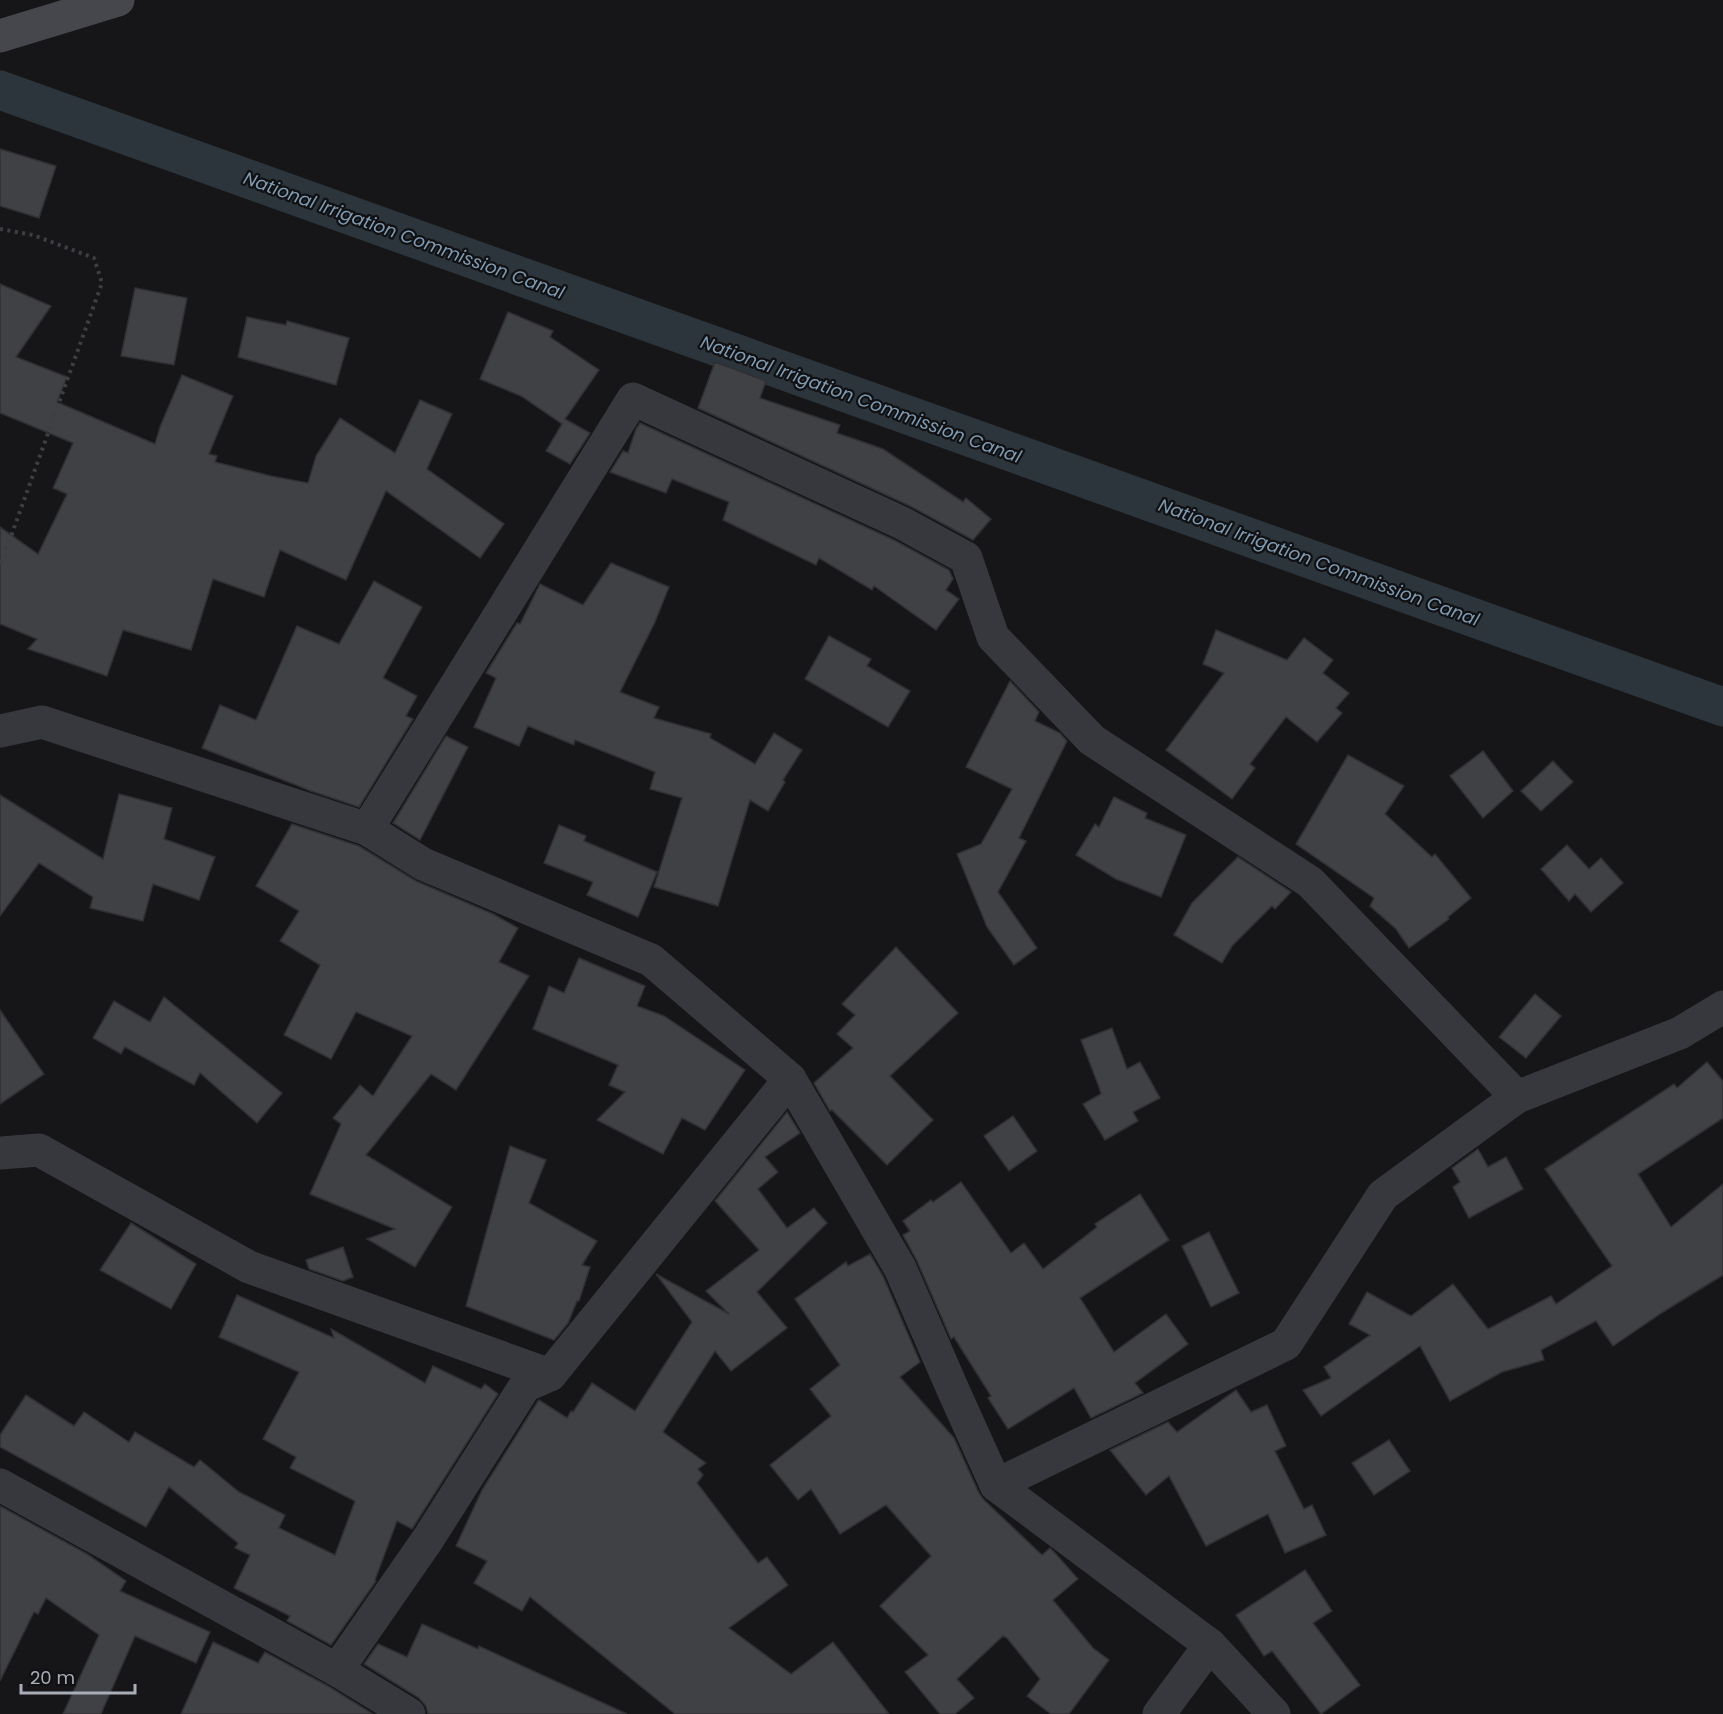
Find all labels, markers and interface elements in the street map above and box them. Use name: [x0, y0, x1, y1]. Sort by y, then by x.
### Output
water label: National Irrigation Commission Canal: [240, 165, 568, 305]
water label: National Irrigation Commission Canal: [697, 329, 1025, 469]
water label: National Irrigation Commission Canal: [1155, 492, 1483, 632]
scale bar: [21, 1657, 135, 1695]
text: 20 m: [30, 1665, 75, 1690]

